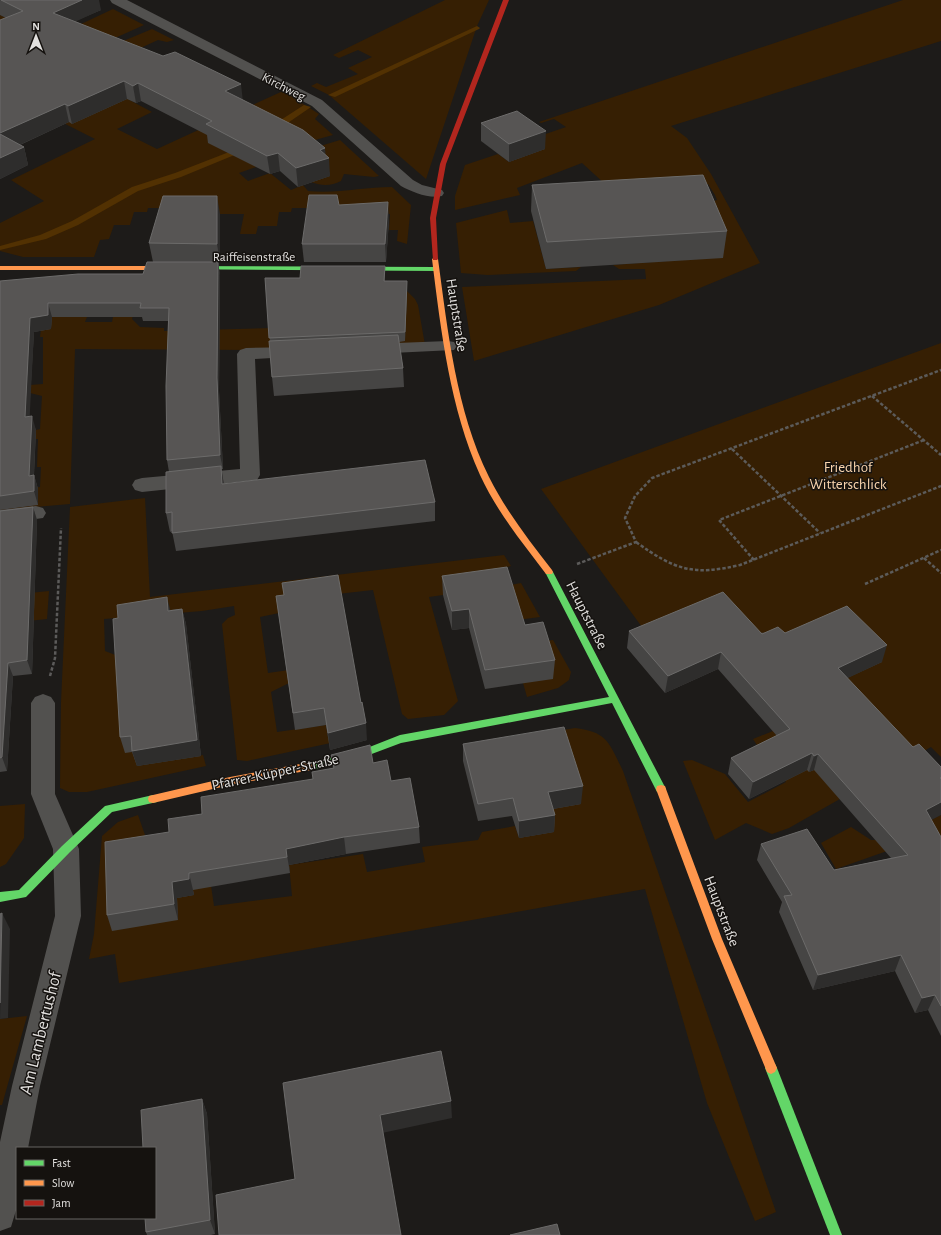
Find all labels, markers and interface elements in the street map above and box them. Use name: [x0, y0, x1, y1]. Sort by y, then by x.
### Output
north arrow: [16, 16, 56, 56]
text: N: [32, 21, 40, 32]
street label: Kirchweg: [260, 71, 308, 104]
street label: Raiffeisenstraße: [213, 251, 295, 264]
street label: Hauptstraße: [443, 277, 470, 353]
park label: Friedhof Witterschlick: [809, 460, 887, 492]
street label: Hauptstraße: [563, 579, 610, 652]
street label: Pfarrer-Küpper-Straße: [210, 752, 340, 793]
street label: Hauptstraße: [701, 874, 742, 949]
street label: Am Lambertushof: [17, 969, 65, 1096]
legend: [16, 1147, 156, 1219]
text: Fast: [52, 1157, 71, 1169]
text: Slow: [52, 1177, 74, 1189]
text: Jam: [52, 1197, 71, 1209]

